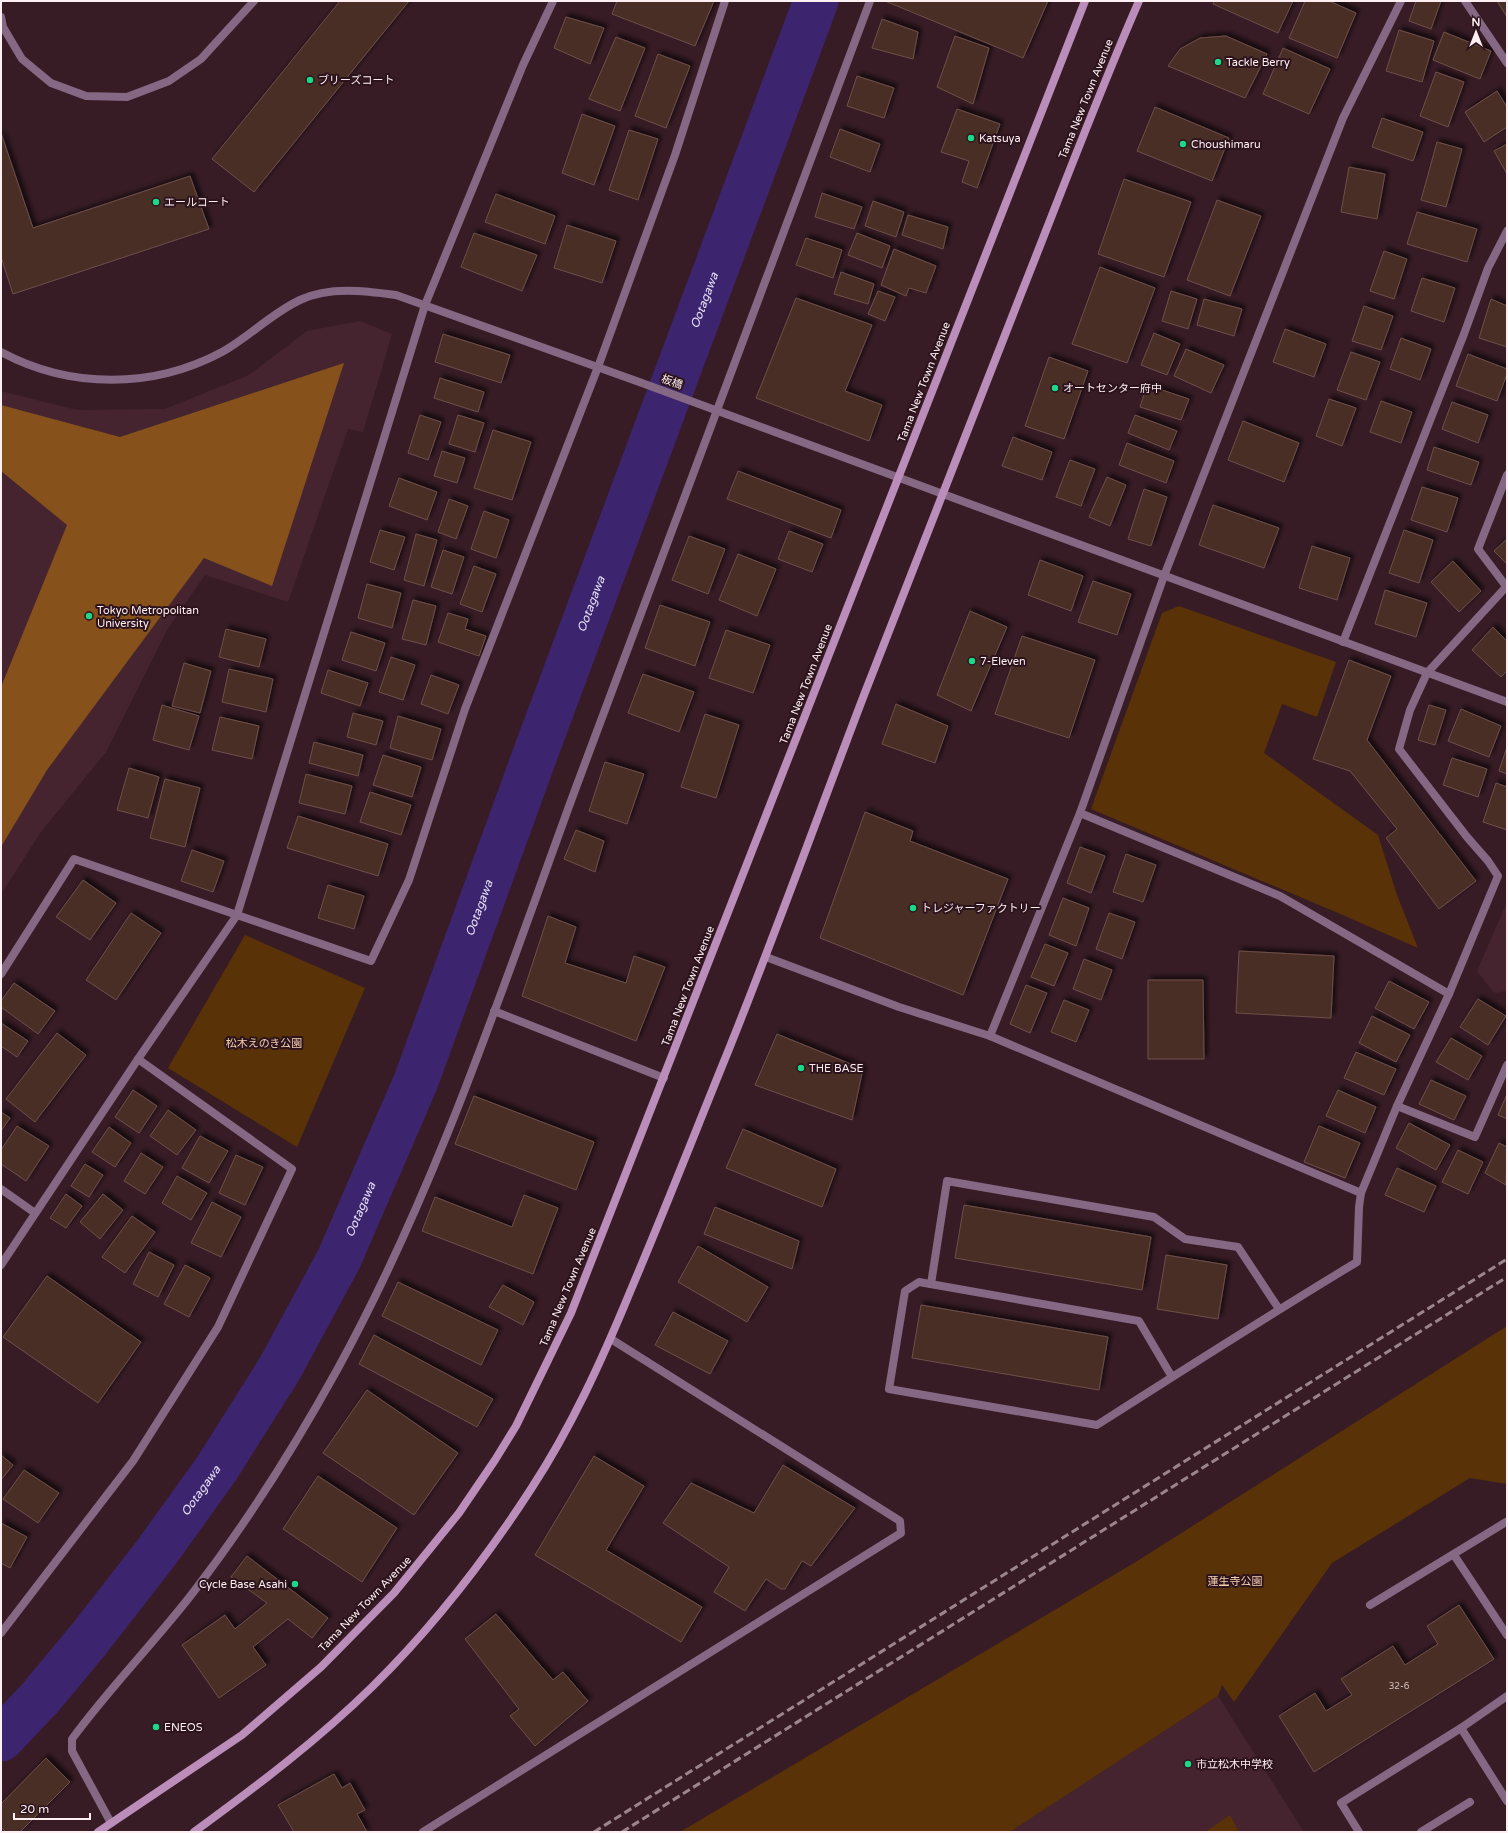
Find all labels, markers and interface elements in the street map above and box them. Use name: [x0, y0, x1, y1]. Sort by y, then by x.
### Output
north arrow: [1456, 12, 1496, 52]
text: N: [1472, 16, 1480, 29]
street label: Tama New Town Avenue: [1056, 37, 1116, 161]
place label: Tackle Berry: [1226, 56, 1290, 69]
marker: Tackle Berry: [1213, 57, 1223, 67]
place label: ブリーズコート: [318, 74, 394, 87]
marker: ブリーズコート: [305, 75, 315, 85]
place label: Katsuya: [979, 132, 1021, 145]
marker: Katsuya: [966, 133, 976, 143]
place label: Choushimaru: [1191, 138, 1261, 151]
marker: Choushimaru: [1178, 139, 1188, 149]
place label: エールコート: [164, 196, 230, 209]
marker: エールコート: [151, 197, 161, 207]
water label: Ootagawa: [687, 270, 721, 330]
street label: Tama New Town Avenue: [895, 320, 953, 444]
street label: 板橋: [659, 372, 685, 392]
place label: オートセンター府中: [1063, 382, 1162, 395]
marker: オートセンター府中: [1050, 383, 1060, 393]
water label: Ootagawa: [574, 574, 608, 634]
place label: Tokyo Metropolitan University: [97, 604, 199, 630]
marker: Tokyo Metropolitan University: [84, 611, 94, 621]
street label: Tama New Town Avenue: [777, 622, 835, 746]
place label: 7-Eleven: [980, 655, 1026, 668]
marker: 7-Eleven: [967, 656, 977, 666]
water label: Ootagawa: [462, 878, 496, 938]
place label: トレジャーファクトリー: [921, 902, 1041, 915]
marker: トレジャーファクトリー: [908, 903, 918, 913]
street label: Tama New Town Avenue: [659, 924, 717, 1048]
park label: 松木えのき公園: [226, 1037, 302, 1050]
place label: THE BASE: [809, 1062, 864, 1075]
marker: THE BASE: [796, 1063, 806, 1073]
water label: Ootagawa: [342, 1180, 379, 1239]
street label: Tama New Town Avenue: [537, 1226, 599, 1348]
water label: Ootagawa: [178, 1463, 224, 1519]
street label: Tama New Town Avenue: [316, 1554, 414, 1654]
park label: 蓮生寺公園: [1208, 1575, 1263, 1588]
place label: Cycle Base Asahi: [199, 1578, 287, 1591]
marker: Cycle Base Asahi: [290, 1579, 300, 1589]
house number: 32-6: [1389, 1681, 1410, 1692]
place label: ENEOS: [164, 1721, 203, 1734]
marker: ENEOS: [151, 1722, 161, 1732]
place label: 市立松木中学校: [1196, 1758, 1273, 1771]
marker: 市立松木中学校: [1183, 1759, 1193, 1769]
scale bar: [14, 1795, 90, 1821]
text: 20 m: [20, 1802, 49, 1816]

